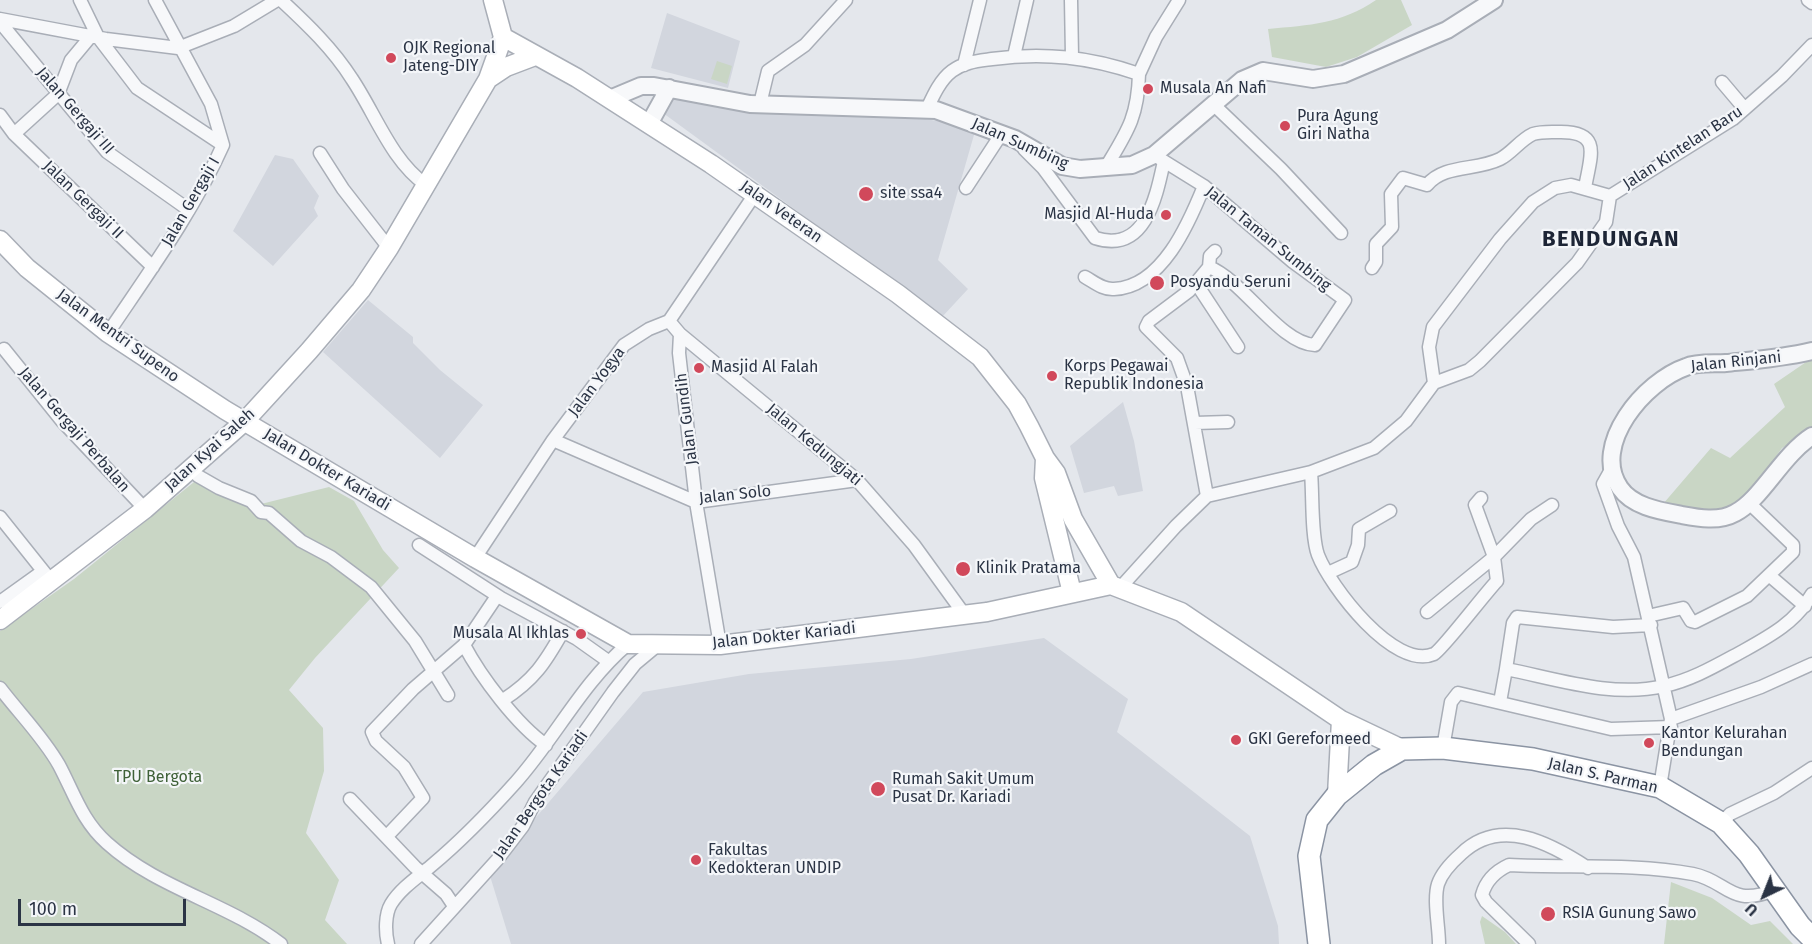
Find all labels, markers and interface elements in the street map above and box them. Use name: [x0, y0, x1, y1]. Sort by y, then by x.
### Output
place label: OJK Regional Jateng-DIY: [403, 39, 495, 77]
marker: OJK Regional Jateng-DIY: [384, 51, 398, 65]
street label: Jalan Gergaji III: [32, 64, 118, 158]
place label: Musala An Nafi: [1160, 79, 1267, 99]
marker: Musala An Nafi: [1141, 82, 1155, 96]
street label: Jalan Kintelan Baru: [1620, 102, 1746, 194]
place label: Pura Agung Giri Natha: [1297, 107, 1378, 145]
street label: Jalan Sumbing: [969, 114, 1071, 174]
marker: Pura Agung Giri Natha: [1278, 119, 1292, 133]
street label: Jalan Gergaji I: [158, 154, 224, 250]
street label: Jalan Gergaji II: [39, 157, 127, 243]
street label: Jalan Veteran: [736, 177, 826, 247]
street label: Jalan Taman Sumbing: [1201, 182, 1335, 296]
place label: site ssa4: [880, 184, 942, 204]
marker: site ssa4: [857, 185, 875, 203]
place label: Masjid Al-Huda: [1044, 205, 1154, 225]
marker: Masjid Al-Huda: [1159, 208, 1173, 222]
district label: BENDUNGAN: [1542, 227, 1680, 253]
place label: Posyandu Seruni: [1170, 273, 1291, 293]
marker: Posyandu Seruni: [1148, 274, 1166, 292]
street label: Jalan Mentri Supeno: [53, 285, 183, 387]
street label: Jalan Yogya: [565, 343, 629, 421]
street label: Jalan Rinjani: [1690, 348, 1782, 376]
place label: Korps Pegawai Republik Indonesia: [1064, 357, 1204, 395]
place label: Masjid Al Falah: [711, 358, 818, 378]
marker: Masjid Al Falah: [692, 361, 706, 375]
street label: Jalan Gergaji Perbalan: [15, 364, 133, 496]
marker: Korps Pegawai Republik Indonesia: [1045, 369, 1059, 383]
street label: Jalan Gundih: [672, 372, 702, 466]
street label: Jalan Kedungjati: [763, 400, 865, 490]
street label: Jalan Kyai Saleh: [161, 405, 259, 495]
street label: Jalan Dokter Kariadi: [260, 425, 394, 515]
street label: Jalan Solo: [698, 482, 772, 508]
place label: Klinik Pratama: [976, 559, 1081, 579]
marker: Klinik Pratama: [954, 560, 972, 578]
street label: Jalan Dokter Kariadi: [711, 619, 857, 653]
place label: Musala Al Ikhlas: [453, 624, 569, 644]
marker: Musala Al Ikhlas: [574, 627, 588, 641]
place label: Kantor Kelurahan Bendungan: [1661, 724, 1787, 762]
street label: Jalan Bergota Kariadi: [489, 727, 593, 863]
place label: GKI Gereformeed: [1248, 730, 1371, 750]
marker: GKI Gereformeed: [1229, 733, 1243, 747]
marker: Kantor Kelurahan Bendungan: [1642, 736, 1656, 750]
street label: Jalan S. Parman: [1546, 754, 1660, 798]
park label: TPU Bergota: [114, 768, 202, 788]
place label: Rumah Sakit Umum Pusat Dr. Kariadi: [892, 770, 1034, 808]
marker: Rumah Sakit Umum Pusat Dr. Kariadi: [869, 780, 887, 798]
place label: Fakultas Kedokteran UNDIP: [708, 841, 841, 879]
marker: Fakultas Kedokteran UNDIP: [689, 853, 703, 867]
north arrow: [1734, 866, 1794, 926]
scale bar: [21, 887, 189, 925]
text: 100 m: [29, 898, 77, 920]
text: U: [1741, 899, 1762, 920]
place label: RSIA Gunung Sawo: [1562, 904, 1697, 924]
marker: RSIA Gunung Sawo: [1539, 905, 1557, 923]

